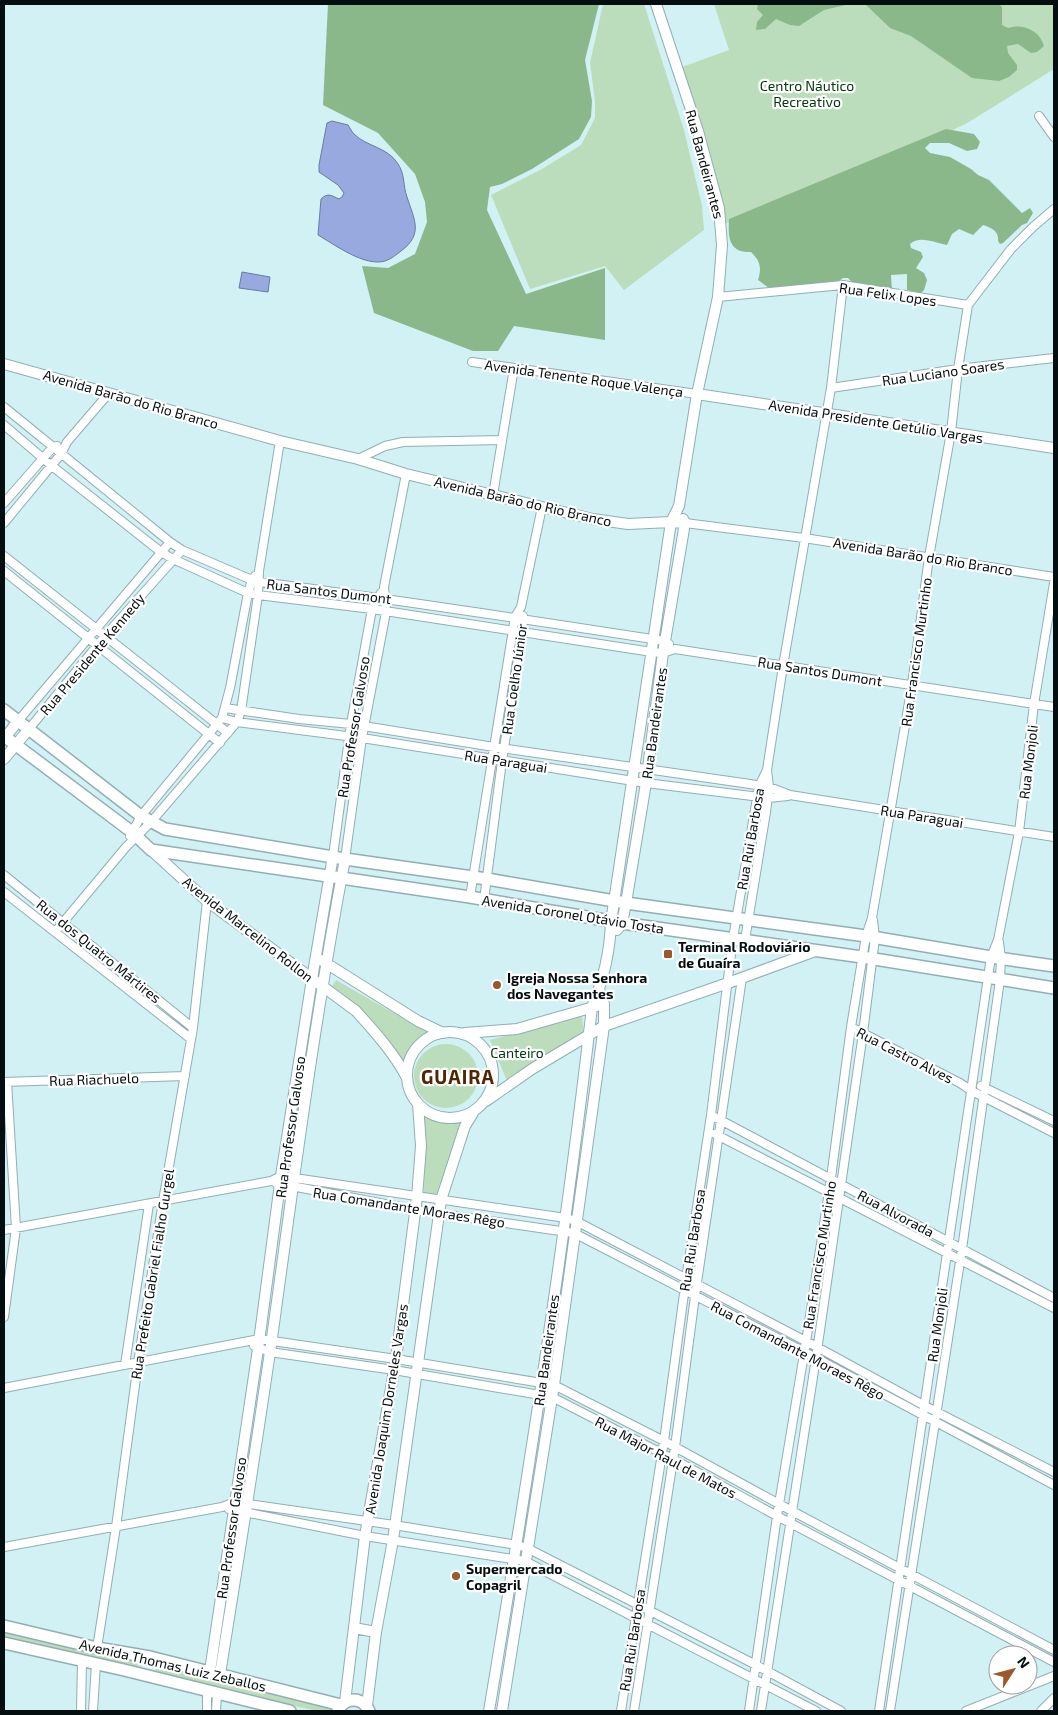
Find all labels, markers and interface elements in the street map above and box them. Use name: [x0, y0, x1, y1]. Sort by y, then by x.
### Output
park label: Centro Náutico Recreativo: [760, 77, 854, 110]
street label: Rua Bandeirantes: [682, 108, 728, 220]
street label: Rua Felix Lopes: [838, 279, 938, 309]
street label: Rua Luciano Soares: [881, 355, 1005, 389]
street label: Avenida Tenente Roque Valença: [484, 356, 684, 401]
street label: Avenida Barão do Rio Branco: [41, 366, 221, 432]
street label: Avenida Presidente Getúlio Vargas: [767, 396, 985, 446]
street label: Avenida Barão do Rio Branco: [433, 472, 613, 530]
street label: Avenida Barão do Rio Branco: [832, 533, 1014, 579]
street label: Rua Santos Dumont: [266, 575, 392, 607]
street label: Rua Francisco Murtinho: [897, 576, 935, 728]
street label: Rua Presidente Kennedy: [36, 589, 148, 718]
street label: Rua Coelho Júnior: [498, 622, 530, 736]
street label: Rua Santos Dumont: [757, 653, 883, 689]
street label: Rua Professor Galvoso: [333, 655, 373, 799]
street label: Rua Bandeirantes: [638, 666, 670, 780]
street label: Rua Monjoli: [1015, 724, 1041, 800]
street label: Rua Paraguai: [463, 746, 549, 776]
street label: Rua Rui Barbosa: [733, 787, 767, 891]
street label: Rua Paraguai: [879, 801, 965, 831]
street label: Avenida Marcelino Rollon: [179, 873, 317, 985]
street label: Avenida Coronel Otávio Tosta: [481, 891, 665, 937]
street label: Rua dos Quatro Mártires: [33, 896, 165, 1006]
place label: Terminal Rodoviário de Guaíra: [678, 938, 810, 971]
marker: Terminal Rodoviário de Guaíra: [662, 948, 674, 960]
place label: Igreja Nossa Senhora dos Navegantes: [507, 969, 647, 1002]
marker: Igreja Nossa Senhora dos Navegantes: [491, 979, 503, 991]
street label: Rua Castro Alves: [854, 1023, 956, 1087]
park label: Canteiro: [490, 1044, 544, 1061]
street label: Rua Professor Galvoso: [272, 1055, 308, 1199]
district label: GUAIRA: [421, 1065, 495, 1088]
street label: Rua Riachuelo: [49, 1069, 139, 1089]
street label: Rua Prefeito Gabriel Fialho Gurgel: [127, 1167, 177, 1381]
street label: Rua Francisco Murtinho: [799, 1179, 839, 1331]
street label: Rua Comandante Moraes Rêgo: [312, 1183, 506, 1231]
street label: Rua Alvorada: [855, 1186, 937, 1240]
street label: Rua Rui Barbosa: [676, 1188, 708, 1292]
street label: Rua Monjoli: [923, 1287, 951, 1363]
street label: Rua Bandeirantes: [530, 1293, 562, 1407]
street label: Rua Comandante Moraes Rêgo: [708, 1297, 888, 1403]
street label: Avenida Joaquim Dorneles Vargas: [361, 1303, 411, 1515]
street label: Rua Major Raul de Matos: [592, 1413, 740, 1501]
street label: Rua Professor Galvoso: [213, 1456, 249, 1600]
place label: Supermercado Copagril: [466, 1560, 563, 1593]
marker: Supermercado Copagril: [450, 1570, 462, 1582]
street label: Rua Rui Barbosa: [616, 1588, 648, 1692]
street label: Avenida Thomas Luiz Zeballos: [78, 1635, 268, 1695]
north arrow: [988, 1645, 1038, 1695]
text: N: [1014, 1653, 1034, 1671]

